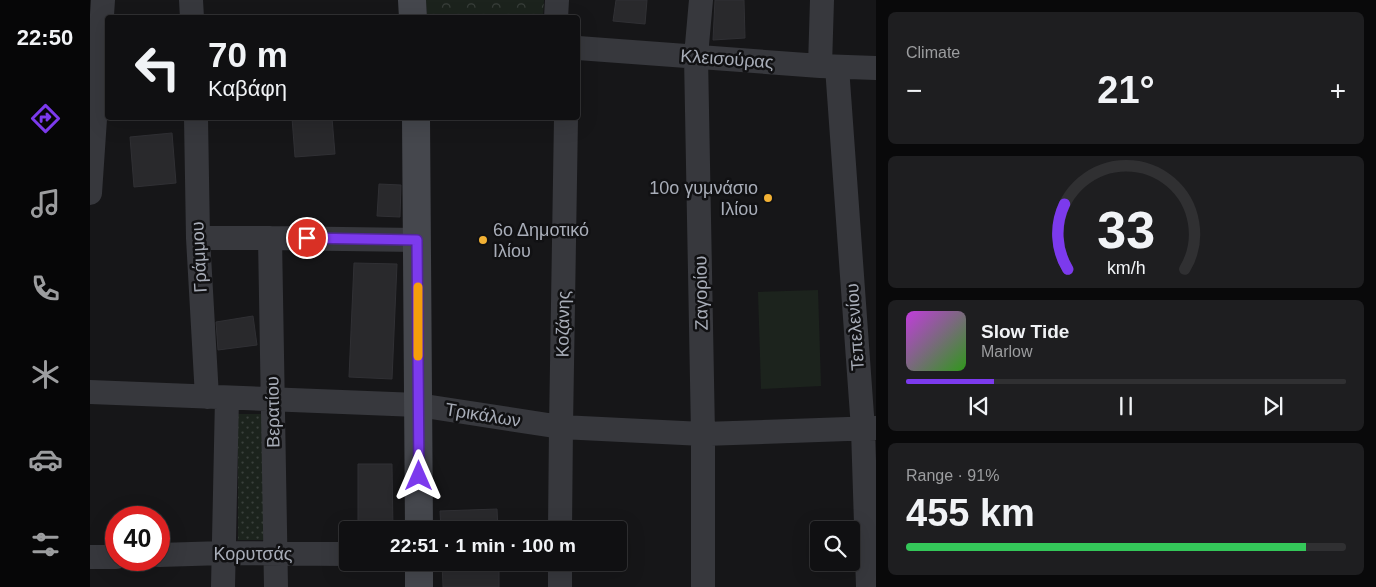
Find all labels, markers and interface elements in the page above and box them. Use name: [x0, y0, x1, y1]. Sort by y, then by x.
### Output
text: 22:50: [17, 25, 73, 50]
icon: left: [125, 35, 190, 100]
text: 70 m: [208, 35, 288, 74]
text: Climate: [906, 44, 960, 61]
street label: Κλεισούρας: [680, 46, 775, 72]
text: 21°: [1097, 69, 1155, 111]
text: −: [906, 75, 922, 106]
text: +: [1330, 75, 1346, 106]
text: Καβάφη: [208, 76, 287, 101]
icon: directions: [28, 101, 63, 136]
place label: 10ο γυμνάσιο Ιλίου: [649, 178, 758, 219]
icon: music: [28, 186, 63, 221]
marker: 10ο γυμνάσιο Ιλίου: [762, 192, 774, 204]
text: 33: [1097, 201, 1155, 259]
pin: [286, 217, 328, 259]
place label: 6ο Δημοτικό Ιλίου: [493, 220, 589, 261]
street label: Γράμμου: [187, 221, 211, 293]
icon: arrive: [293, 224, 321, 252]
marker: 6ο Δημοτικό Ιλίου: [477, 234, 489, 246]
street label: Ζαγορίου: [690, 256, 712, 330]
text: km/h: [1107, 258, 1145, 278]
icon: phone: [28, 271, 63, 306]
street label: Τεπελενίου: [842, 283, 868, 371]
street label: Κοζάνης: [552, 290, 574, 357]
text: Slow Tide: [981, 321, 1069, 342]
text: Marlow: [981, 343, 1033, 360]
icon: climate: [28, 357, 63, 392]
street label: Βερατίου: [262, 376, 284, 448]
icon: previous: [965, 392, 993, 420]
icon: pause: [1112, 392, 1140, 420]
icon: next: [1259, 392, 1287, 420]
street label: Τρικάλων: [444, 399, 522, 431]
icon: car: [28, 442, 63, 477]
position arrow: [392, 449, 444, 501]
text: Range · 91%: [906, 467, 999, 484]
text: 455 km: [906, 492, 1035, 534]
speed limit sign: 40: [105, 506, 170, 571]
map controls: [810, 521, 860, 571]
button: search: [810, 521, 860, 571]
icon: filters: [28, 527, 63, 562]
text: 22:51 · 1 min · 100 m: [390, 535, 576, 556]
street label: Κορυτσάς: [214, 544, 293, 564]

